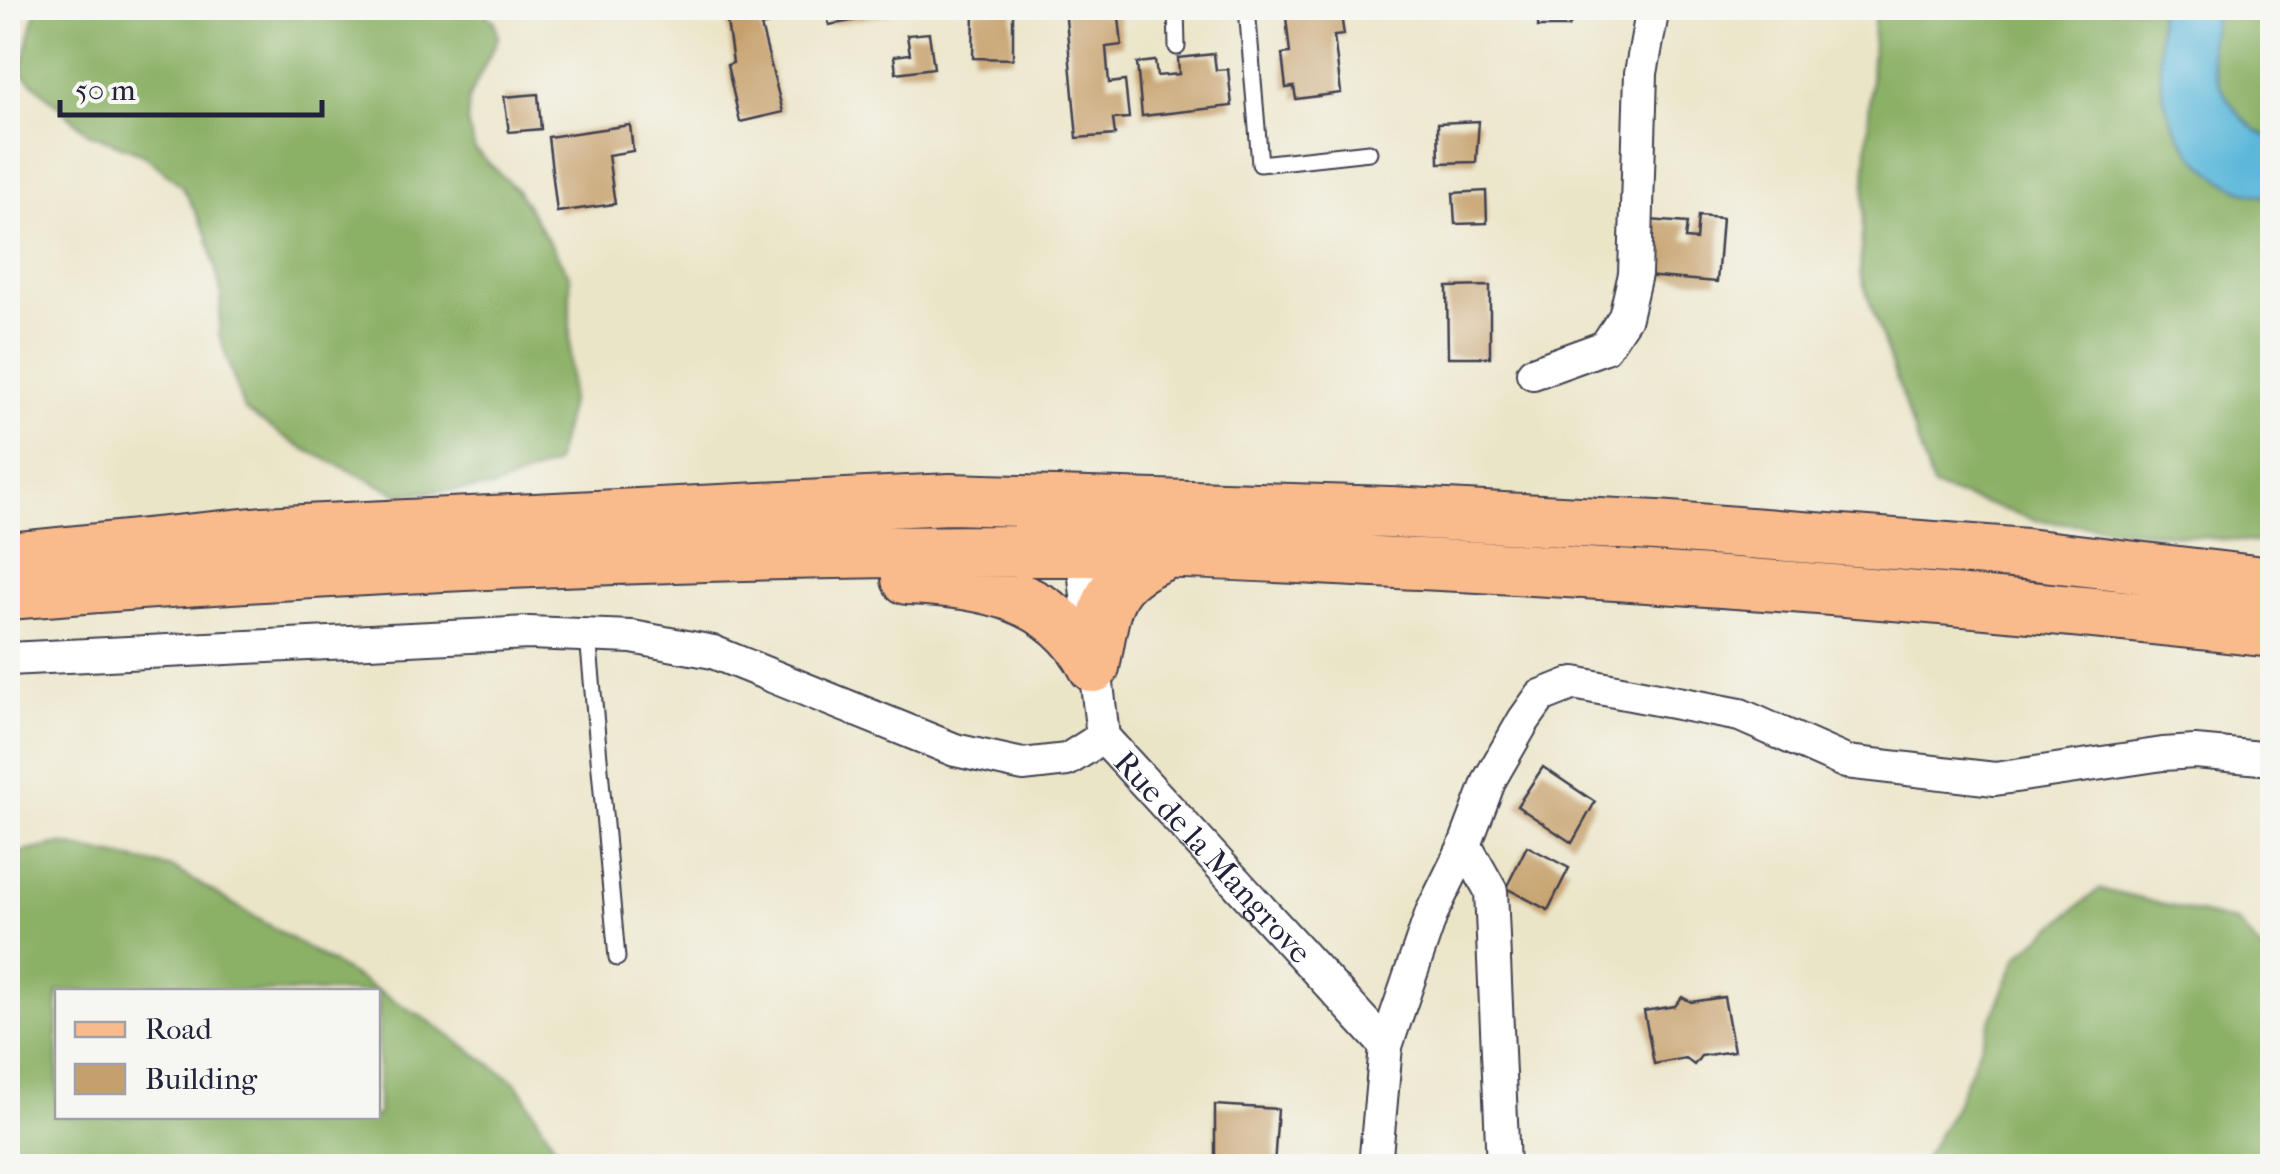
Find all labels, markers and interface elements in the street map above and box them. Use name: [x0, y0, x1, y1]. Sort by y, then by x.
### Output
scale bar: [60, 55, 322, 117]
text: 50 m: [75, 73, 136, 108]
street label: Rue de la Mangrove: [1107, 743, 1319, 971]
legend: [55, 989, 380, 1119]
text: Road: [145, 1012, 212, 1047]
text: Building: [145, 1062, 258, 1097]

